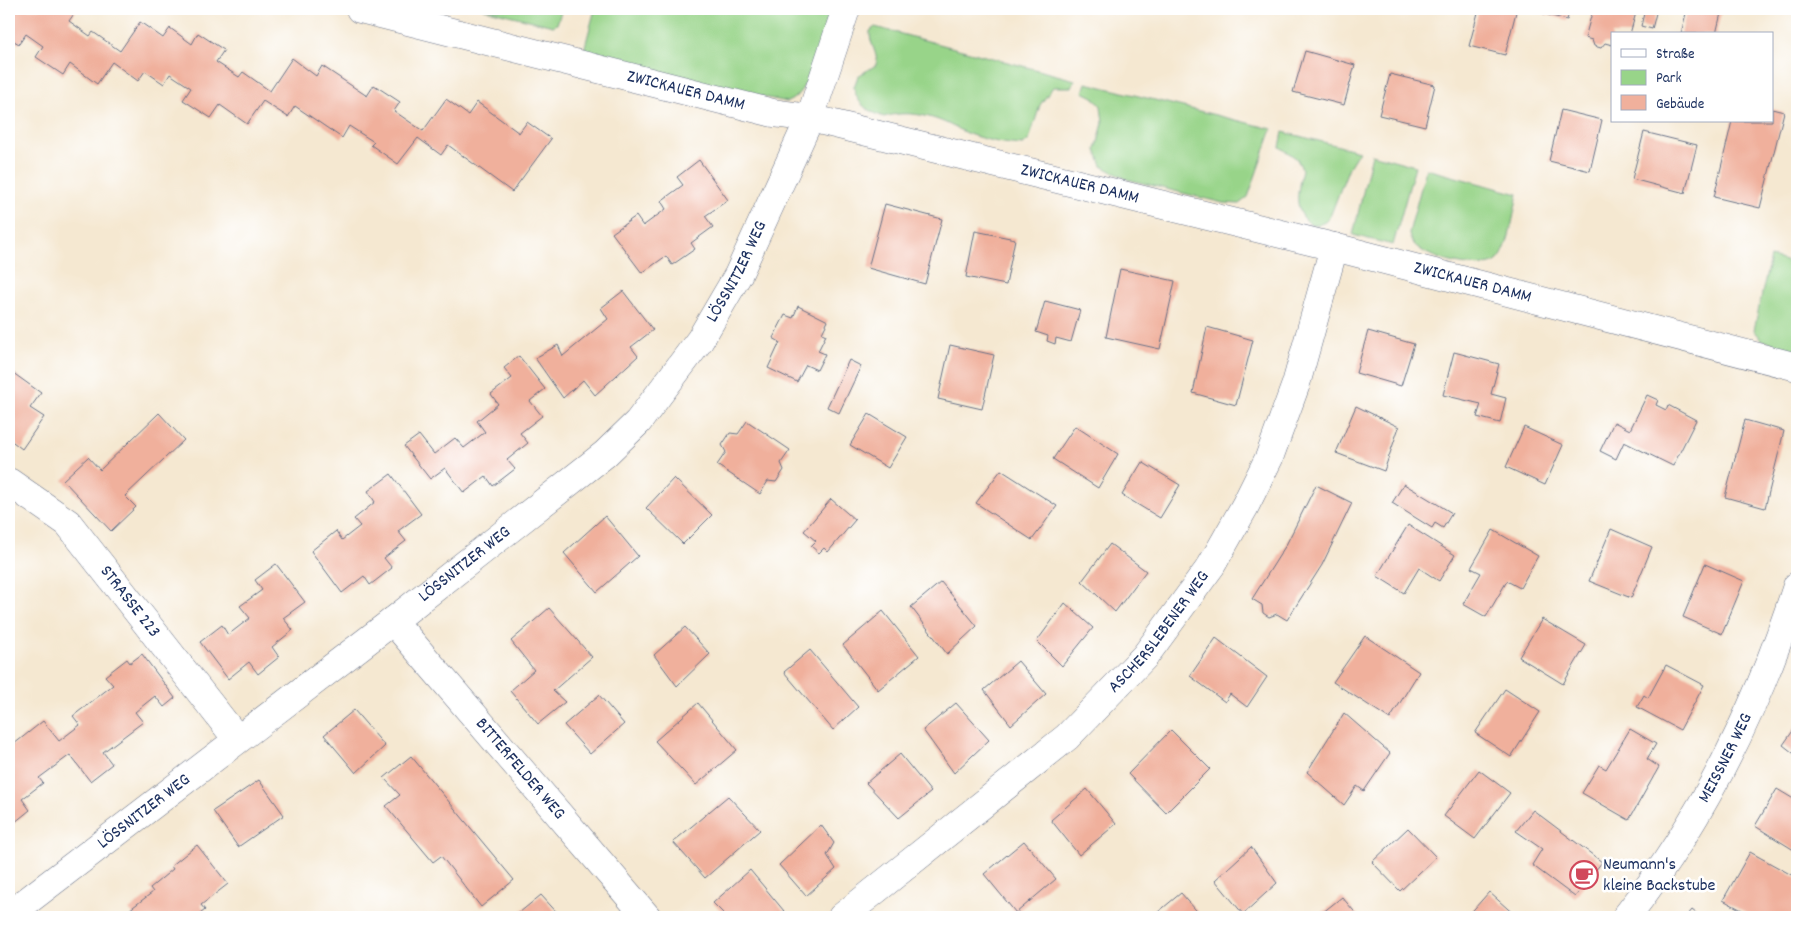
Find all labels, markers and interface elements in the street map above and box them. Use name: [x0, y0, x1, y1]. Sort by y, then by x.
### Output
legend: [1611, 32, 1774, 122]
text: Straße: [1656, 44, 1695, 66]
street label: ZWICKAUER DAMM: [624, 64, 748, 118]
text: Park: [1656, 68, 1682, 90]
text: Gebäude: [1656, 94, 1705, 116]
street label: ZWICKAUER DAMM: [1018, 158, 1141, 211]
street label: LÖSSNITZER WEG: [700, 217, 774, 327]
street label: ZWICKAUER DAMM: [1411, 256, 1534, 310]
street label: LÖSSNITZER WEG: [413, 520, 516, 609]
street label: STRASSE 223: [93, 560, 166, 643]
street label: ASCHERSLEBENER WEG: [1103, 566, 1216, 699]
street label: MEISSNER WEG: [1692, 709, 1759, 808]
street label: BITTERFELDER WEG: [469, 713, 571, 825]
street label: LÖSSNITZER WEG: [92, 768, 196, 855]
place label: Neumann's kleine Backstube: [1603, 853, 1716, 899]
cafe icon: Neumann's kleine Backstube: [1569, 860, 1599, 890]

